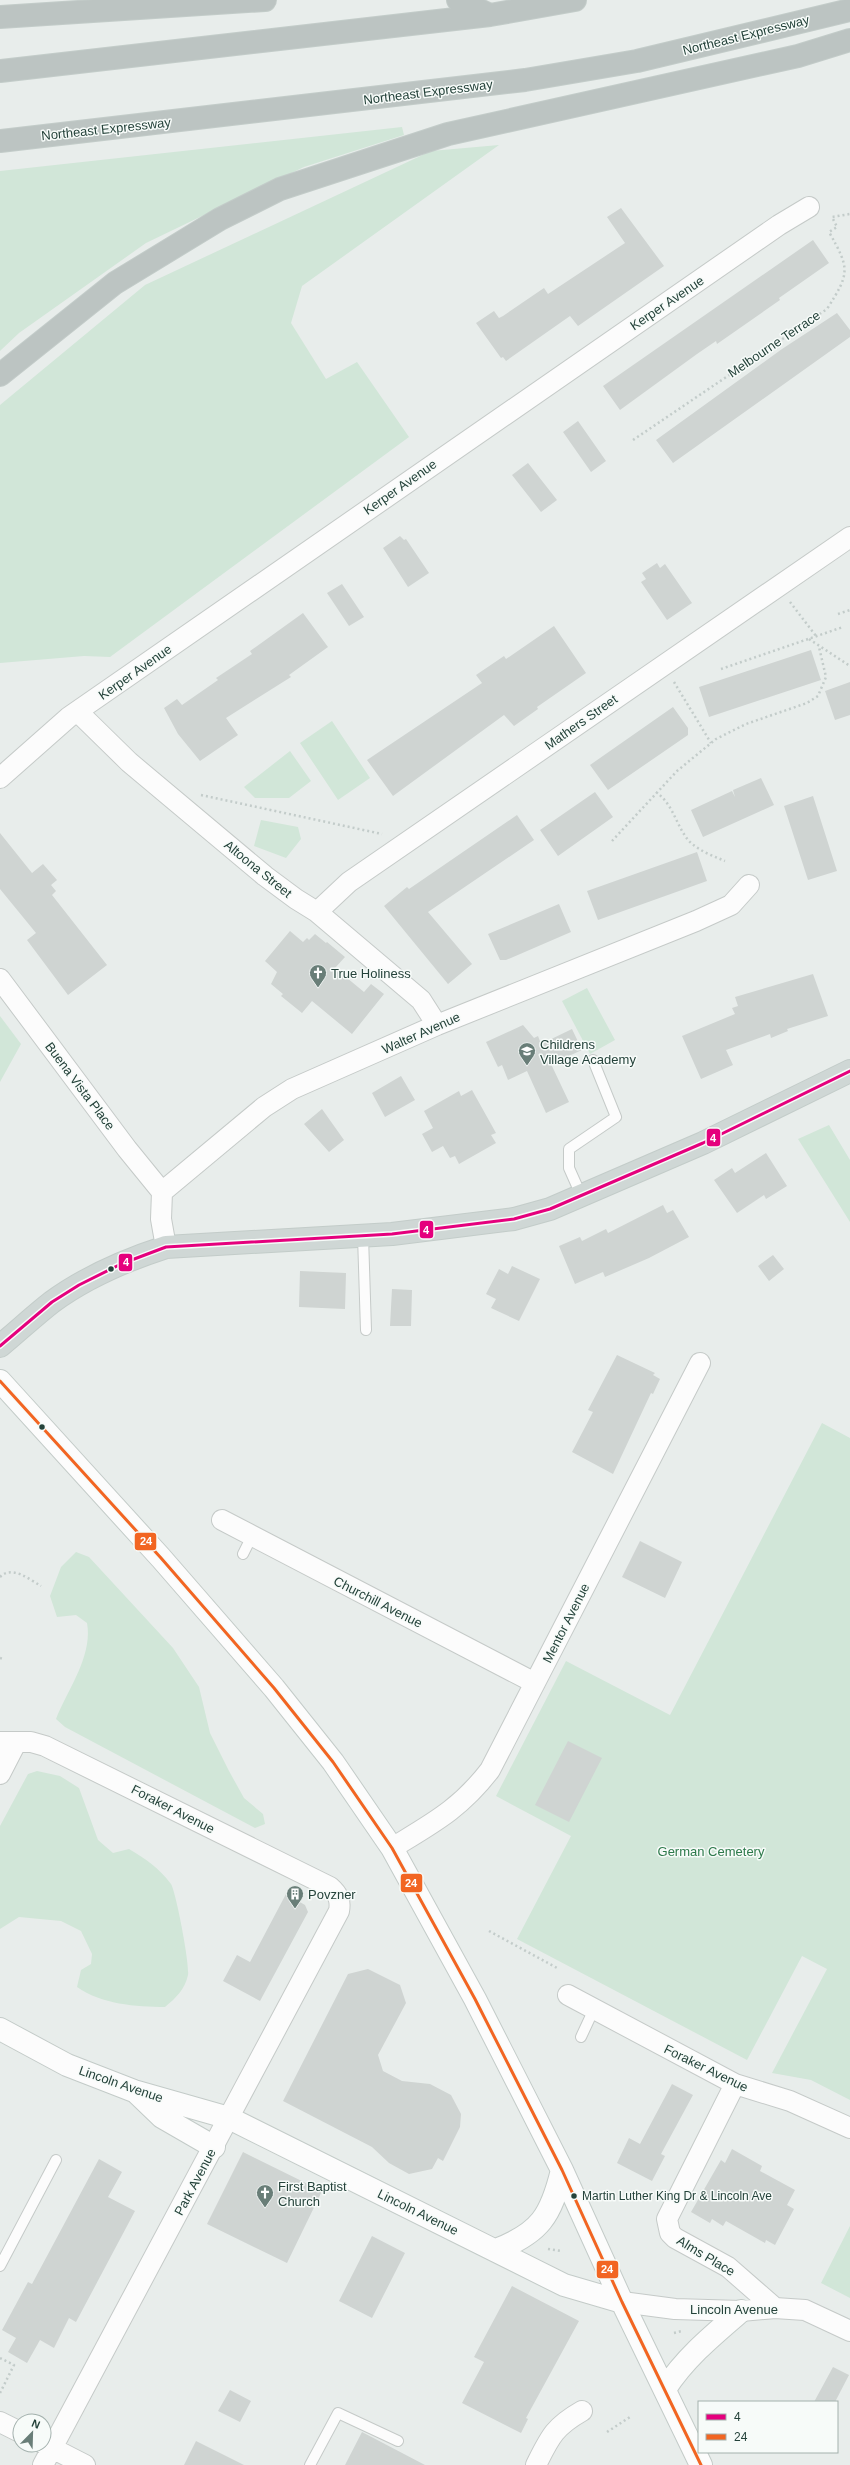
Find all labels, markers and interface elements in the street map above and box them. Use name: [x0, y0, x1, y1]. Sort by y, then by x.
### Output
street label: Northeast Expressway: [681, 12, 811, 58]
street label: Northeast Expressway: [363, 77, 494, 107]
street label: Northeast Expressway: [41, 115, 172, 143]
street label: Kerper Avenue: [627, 273, 707, 333]
street label: Melbourne Terrace: [725, 308, 823, 380]
street label: Kerper Avenue: [361, 456, 439, 518]
street label: Kerper Avenue: [96, 641, 174, 703]
street label: Mathers Street: [542, 691, 621, 753]
street label: Altoona Street: [221, 837, 295, 901]
church icon: True Holiness: [308, 963, 328, 988]
place label: True Holiness: [331, 966, 411, 981]
street label: Walter Avenue: [380, 1009, 462, 1057]
place label: Childrens Village Academy: [540, 1037, 636, 1067]
street label: Buena Vista Place: [42, 1039, 118, 1133]
school or university icon: Childrens Village Academy: [517, 1041, 537, 1066]
line badge: 4: [706, 1128, 721, 1147]
text: 4: [710, 1132, 717, 1144]
line badge: 4: [419, 1220, 434, 1239]
text: 4: [423, 1224, 430, 1236]
line badge: 4: [118, 1253, 133, 1272]
text: 4: [123, 1256, 130, 1268]
unlabelled marker: [106, 1264, 116, 1274]
unlabelled marker: [37, 1422, 47, 1432]
line badge: 24: [134, 1532, 157, 1551]
text: 24: [140, 1535, 153, 1547]
street label: Churchill Avenue: [331, 1573, 425, 1631]
street label: Mentor Avenue: [540, 1581, 592, 1665]
street label: Foraker Avenue: [129, 1782, 217, 1836]
park label: German Cemetery: [658, 1844, 765, 1859]
line badge: 24: [400, 1873, 423, 1893]
text: 24: [405, 1877, 418, 1889]
building icon: Povzner: [285, 1884, 305, 1909]
place label: Povzner: [308, 1887, 356, 1902]
street label: Foraker Avenue: [662, 2041, 750, 2095]
street label: Lincoln Avenue: [77, 2063, 165, 2105]
street label: Park Avenue: [171, 2146, 219, 2218]
place label: First Baptist Church: [278, 2179, 347, 2209]
church icon: First Baptist Church: [255, 2183, 275, 2208]
street label: Lincoln Avenue: [375, 2186, 461, 2238]
place label: Martin Luther King Dr & Lincoln Ave: [582, 2189, 772, 2203]
marker: Martin Luther King Dr & Lincoln Ave: [569, 2191, 579, 2201]
street label: Alms Place: [674, 2233, 738, 2279]
line badge: 24: [596, 2260, 619, 2279]
text: 24: [601, 2263, 614, 2275]
street label: Lincoln Avenue: [690, 2302, 778, 2317]
legend: [698, 2401, 838, 2453]
text: 4: [734, 2410, 741, 2424]
north arrow: [12, 2413, 52, 2453]
text: N: [30, 2417, 42, 2431]
text: 24: [734, 2430, 748, 2444]

